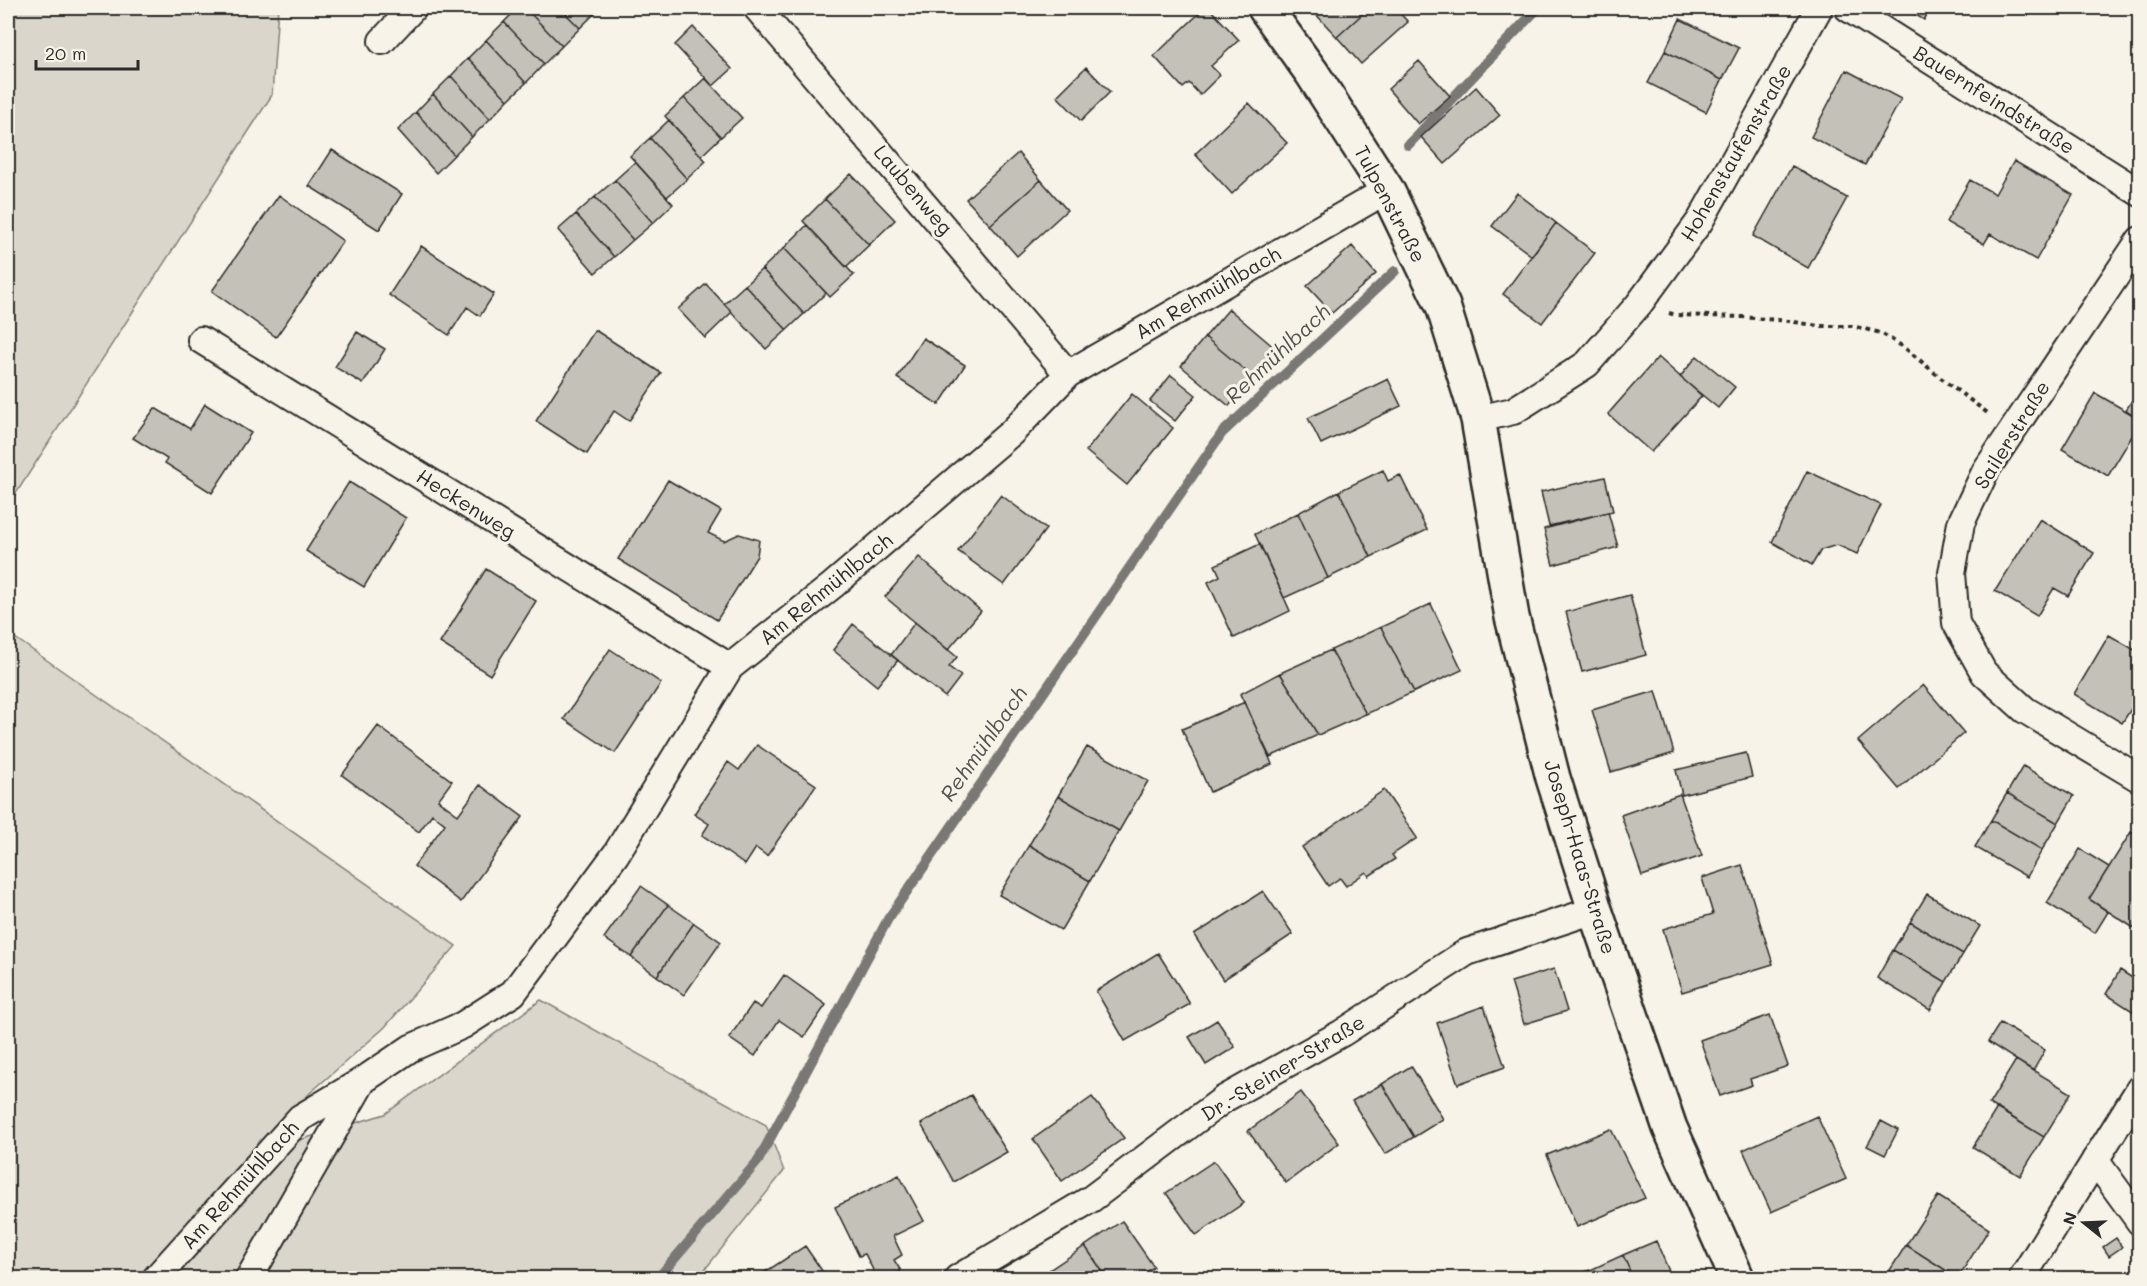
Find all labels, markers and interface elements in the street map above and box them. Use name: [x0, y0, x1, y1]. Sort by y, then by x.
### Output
scale bar: [36, 33, 138, 71]
street label: Bauernfeindstraße: [1909, 39, 2080, 159]
text: 20 m: [45, 41, 86, 65]
street label: Hohenstaufenstraße: [1674, 59, 1796, 246]
street label: Laubenweg: [869, 139, 959, 240]
street label: Tulpenstraße: [1349, 140, 1433, 267]
street label: Am Rehmühlbach: [1130, 240, 1285, 344]
water label: Rehmühlbach: [1219, 297, 1335, 409]
street label: Sailerstraße: [1967, 375, 2055, 494]
street label: Heckenweg: [412, 462, 521, 544]
street label: Am Rehmühlbach: [753, 526, 897, 650]
water label: Rehmühlbach: [933, 680, 1032, 806]
street label: Joseph-Haas-Straße: [1539, 756, 1623, 957]
street label: Dr.-Steiner-Straße: [1196, 1008, 1369, 1126]
street label: Am Rehmühlbach: [175, 1115, 304, 1254]
north arrow: [2054, 1193, 2114, 1253]
text: N: [2057, 1209, 2081, 1227]

